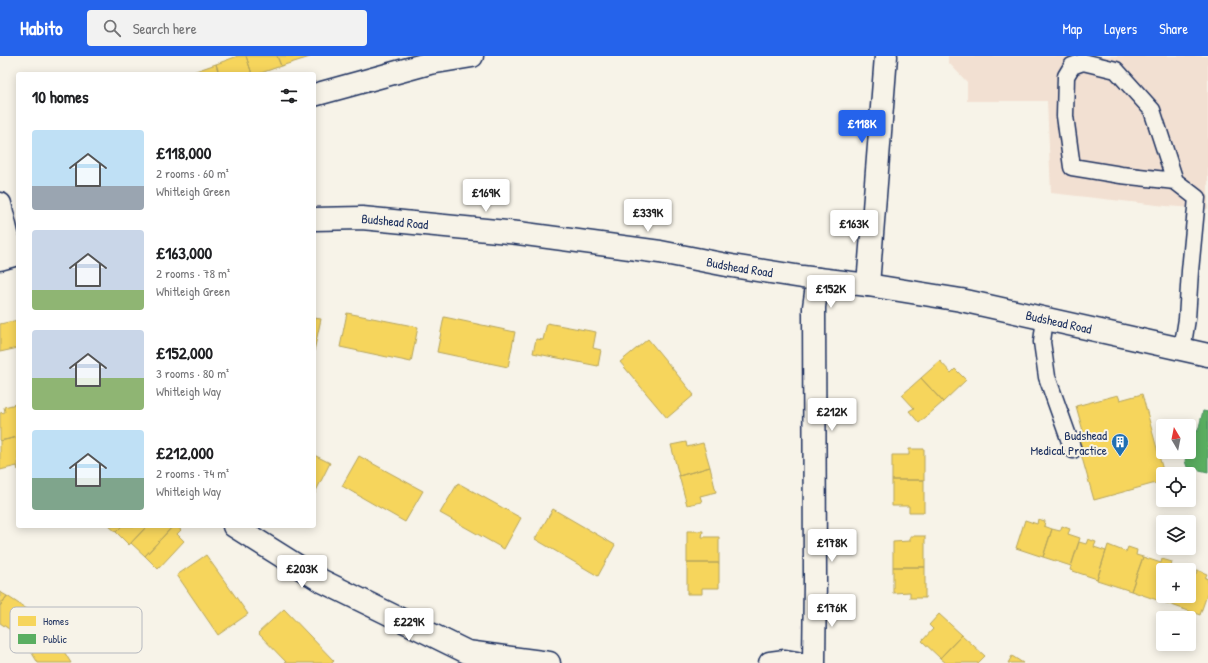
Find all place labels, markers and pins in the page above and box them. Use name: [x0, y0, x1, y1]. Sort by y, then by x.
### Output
pin: £118K: [834, 110, 890, 144]
pin: £169K: [458, 179, 514, 213]
pin: £339K: [620, 199, 676, 233]
pin: £163K: [826, 210, 882, 244]
pin: £152K: [803, 275, 859, 309]
pin: £212K: [804, 398, 860, 432]
place label: Budshead Medical Practice: [1031, 426, 1107, 459]
building icon: Budshead Medical Practice: [1110, 432, 1130, 457]
pin: £178K: [804, 529, 860, 563]
pin: £203K: [274, 555, 330, 589]
pin: £176K: [804, 594, 860, 628]
pin: £229K: [381, 608, 437, 642]

